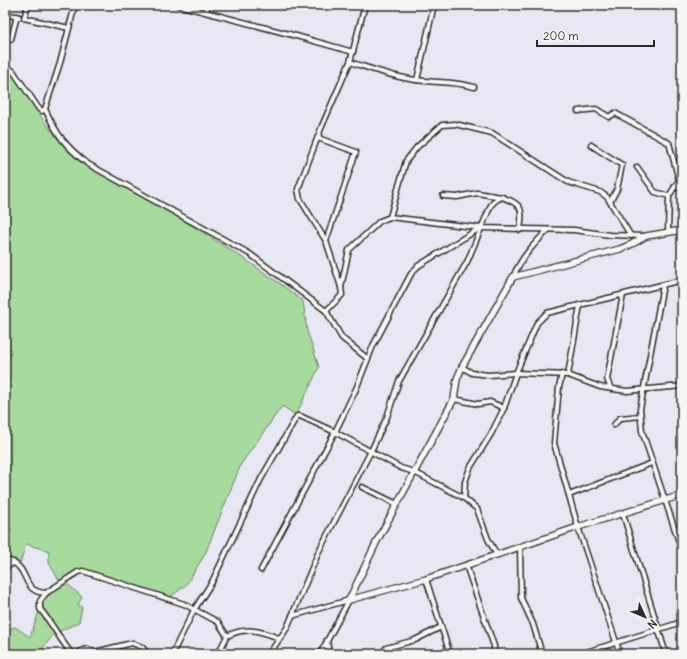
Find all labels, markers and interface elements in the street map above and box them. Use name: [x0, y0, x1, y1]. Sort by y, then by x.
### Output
scale bar: [537, 22, 654, 48]
text: 200 m: [543, 28, 579, 43]
north arrow: [625, 597, 665, 637]
text: N: [645, 616, 660, 632]

